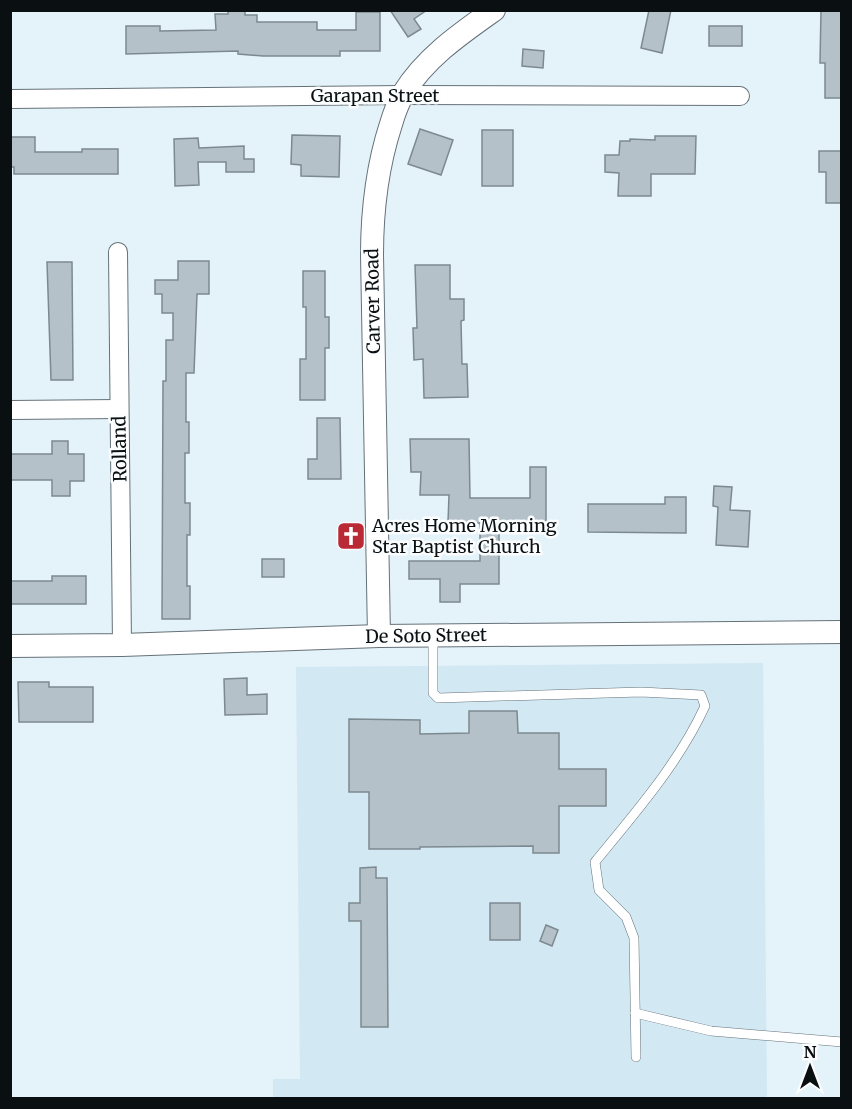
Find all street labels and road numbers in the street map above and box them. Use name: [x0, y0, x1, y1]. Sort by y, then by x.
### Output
street label: Garapan Street: [311, 84, 439, 107]
street label: Carver Road: [360, 248, 385, 354]
street label: Rolland: [107, 416, 132, 482]
street label: De Soto Street: [365, 623, 487, 648]

